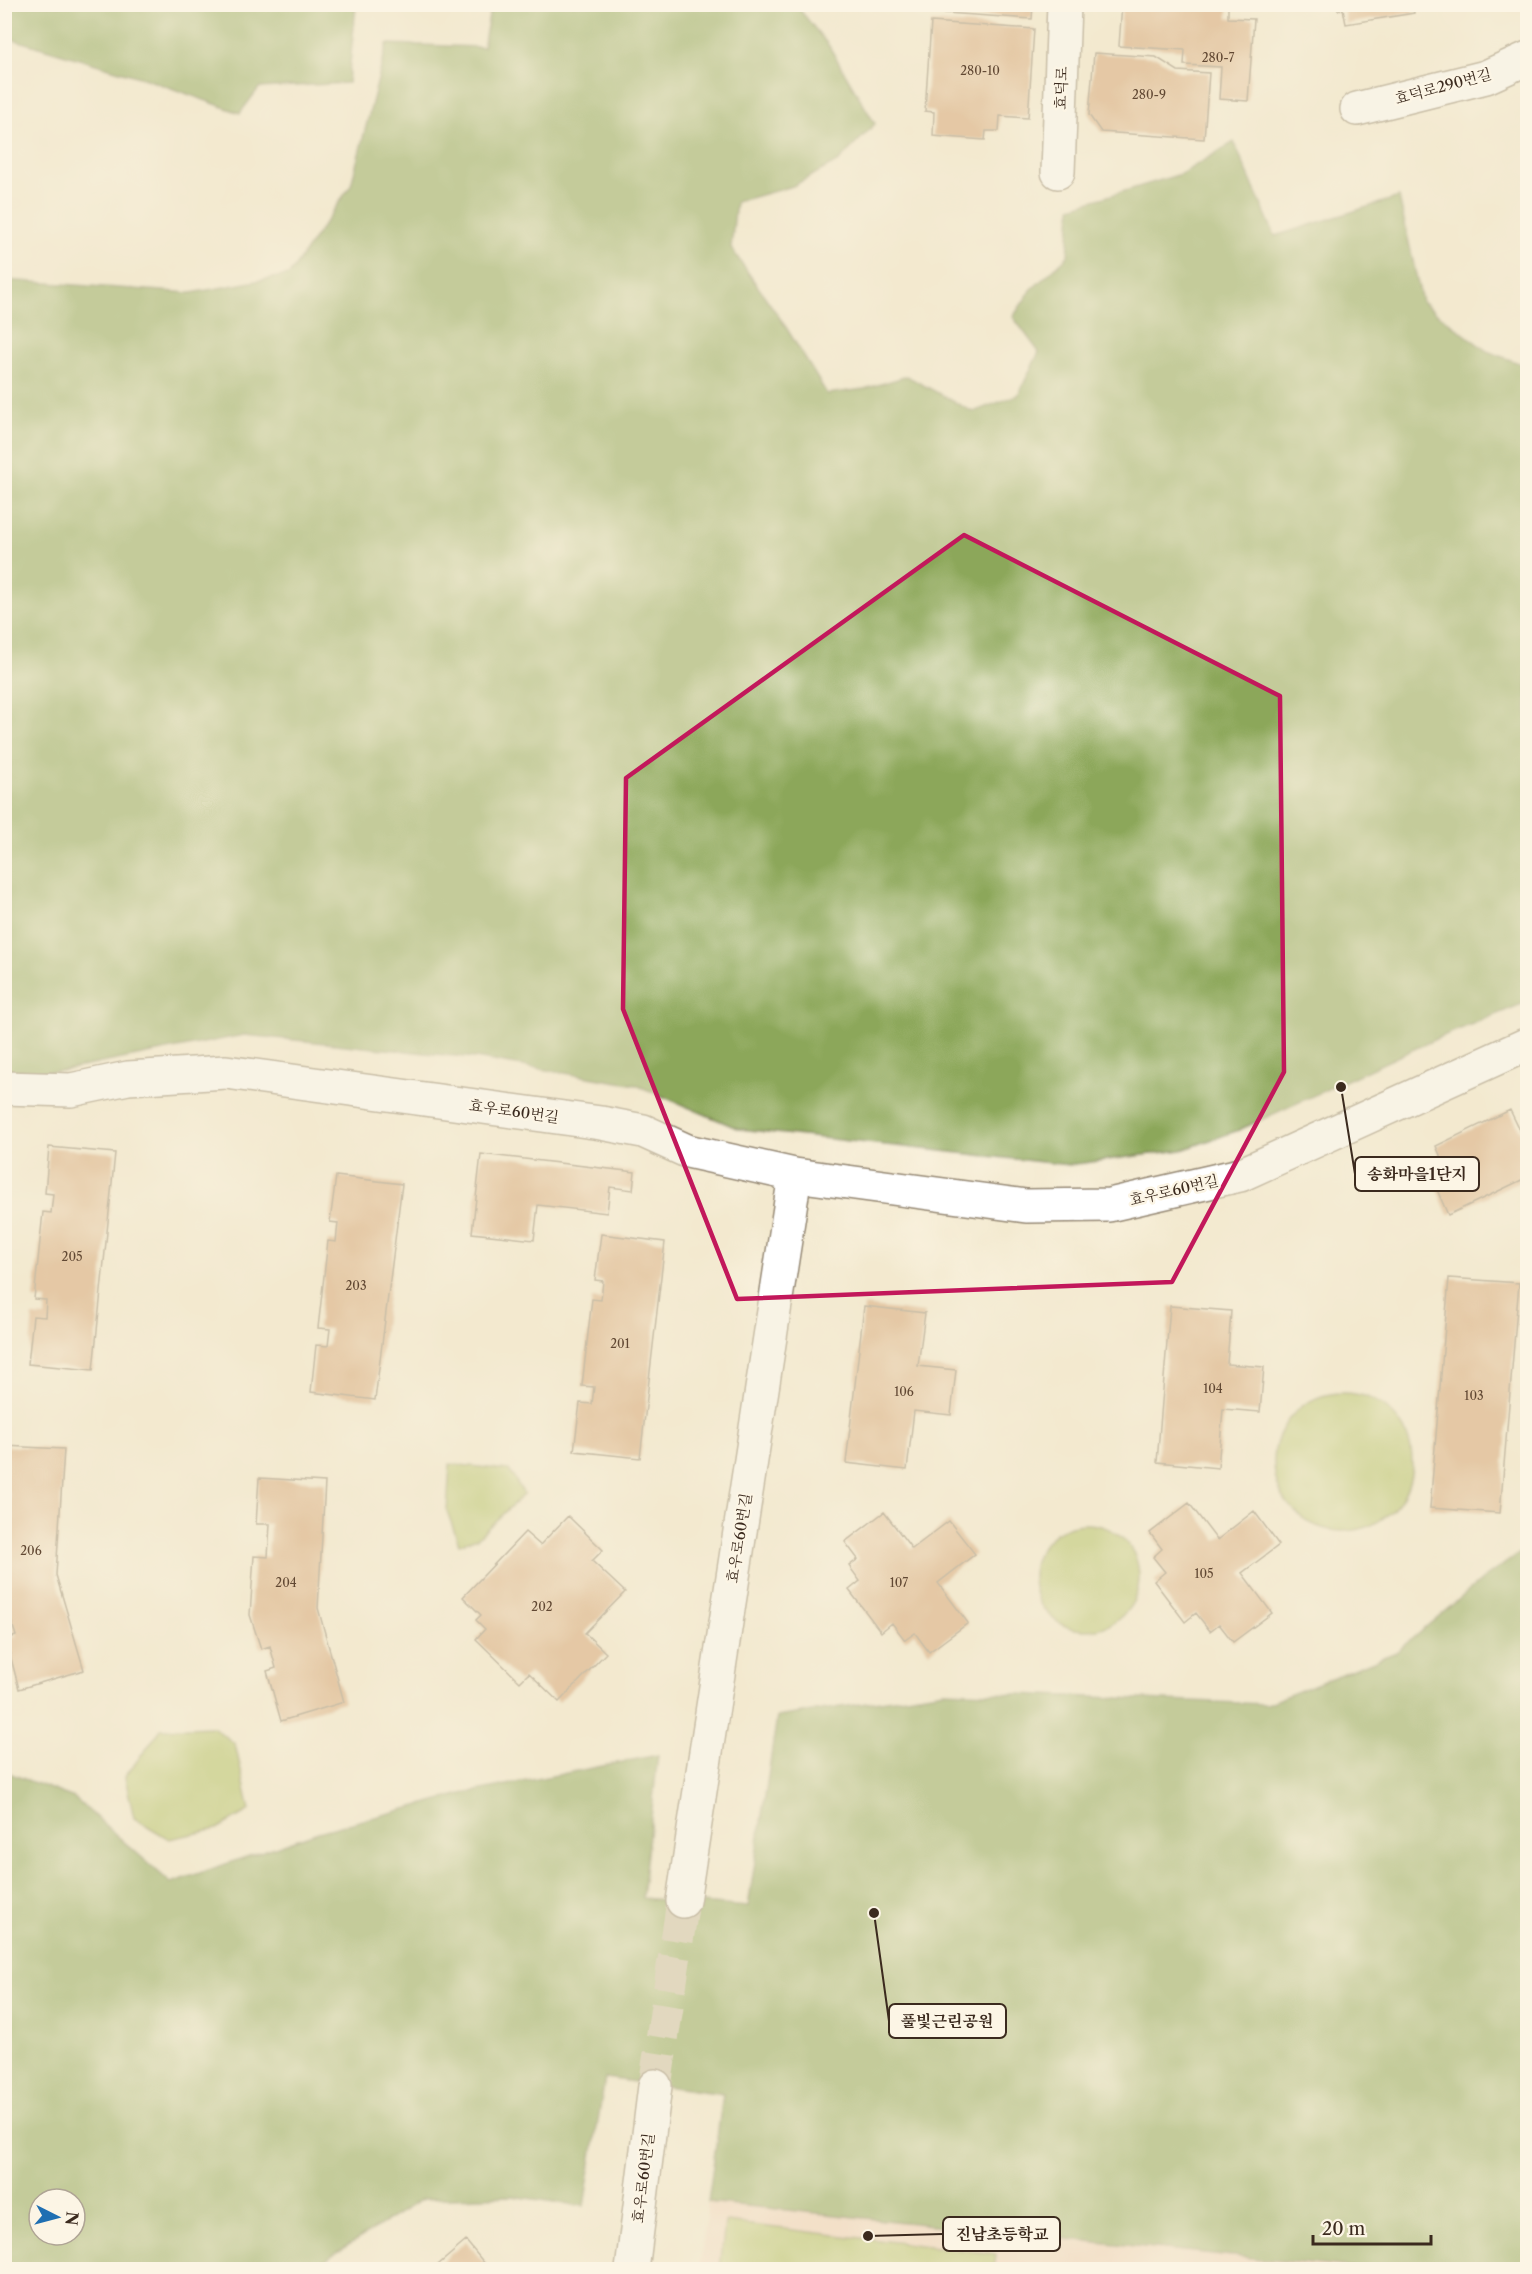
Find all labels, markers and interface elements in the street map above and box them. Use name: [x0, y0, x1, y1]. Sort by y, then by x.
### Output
house number: 280-7: [1202, 50, 1234, 65]
house number: 280-10: [960, 63, 1000, 78]
street label: 효덕로290번길: [1393, 64, 1493, 108]
street label: 효덕로: [1051, 65, 1071, 110]
house number: 280-9: [1132, 87, 1166, 102]
street label: 효우로60번길: [468, 1095, 560, 1127]
callout: 송화마을1단지: [1355, 1157, 1479, 1191]
text: 송화마을1단지: [1367, 1164, 1467, 1184]
street label: 효우로60번길: [1128, 1171, 1220, 1209]
house number: 205: [61, 1249, 83, 1264]
house number: 203: [345, 1278, 367, 1293]
house number: 201: [610, 1336, 630, 1351]
house number: 104: [1203, 1381, 1223, 1396]
house number: 106: [894, 1384, 914, 1399]
house number: 103: [1464, 1388, 1484, 1403]
street label: 효우로60번길: [723, 1492, 755, 1584]
house number: 206: [20, 1543, 42, 1558]
house number: 105: [1194, 1566, 1214, 1581]
house number: 204: [275, 1575, 297, 1590]
house number: 107: [890, 1575, 908, 1590]
house number: 202: [531, 1599, 553, 1614]
callout: 풀빛근린공원: [889, 2004, 1006, 2038]
text: 풀빛근린공원: [901, 2011, 993, 2031]
street label: 효우로60번길: [628, 2132, 658, 2224]
north arrow: [27, 2187, 87, 2247]
scale bar: [1313, 2208, 1432, 2246]
text: N: [61, 2211, 83, 2227]
callout: 진남초등학교: [943, 2217, 1060, 2251]
text: 20 m: [1322, 2218, 1366, 2240]
text: 진남초등학교: [956, 2224, 1049, 2244]

